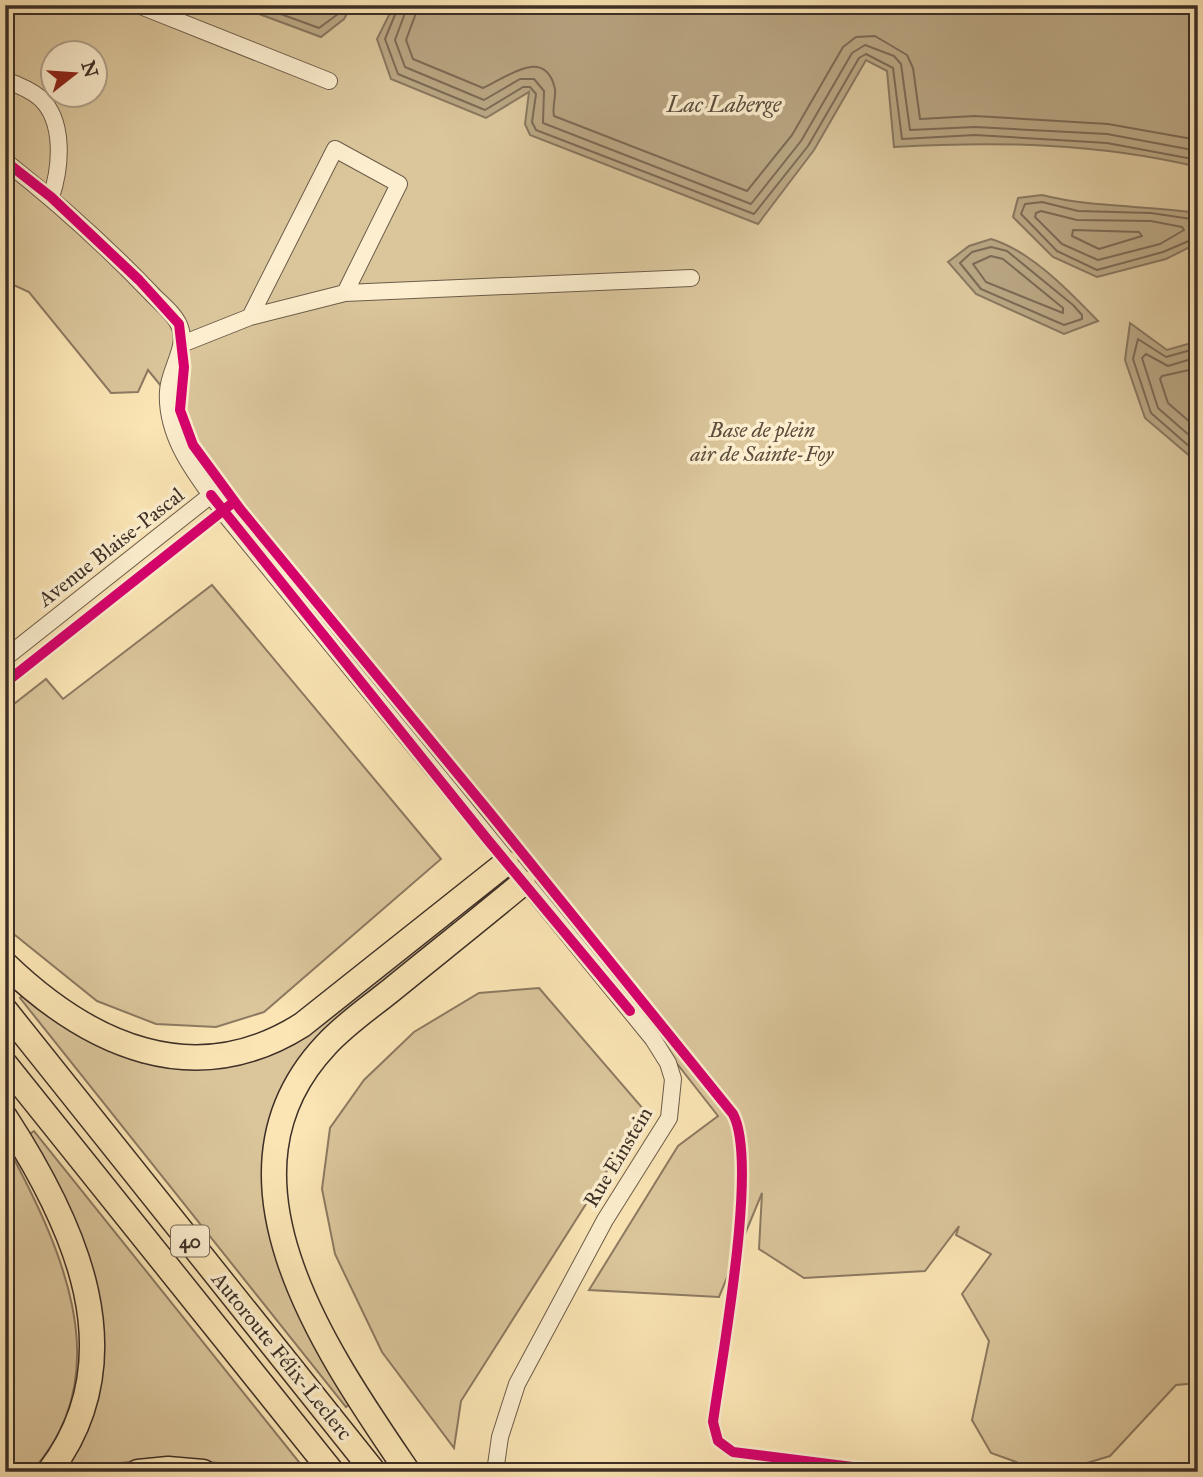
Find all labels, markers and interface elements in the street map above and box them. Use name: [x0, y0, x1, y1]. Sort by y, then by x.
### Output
north arrow: [38, 38, 108, 108]
text: N: [76, 58, 103, 80]
water label: Lac Laberge: [666, 90, 782, 118]
park label: Base de plein air de Sainte-Foy: [690, 417, 835, 467]
street label: Avenue Blaise-Pascal: [32, 482, 190, 613]
street label: Rue Einstein: [578, 1102, 658, 1212]
road number: 40: [171, 1226, 209, 1256]
street label: Autoroute Félix-Leclerc: [205, 1266, 358, 1446]

